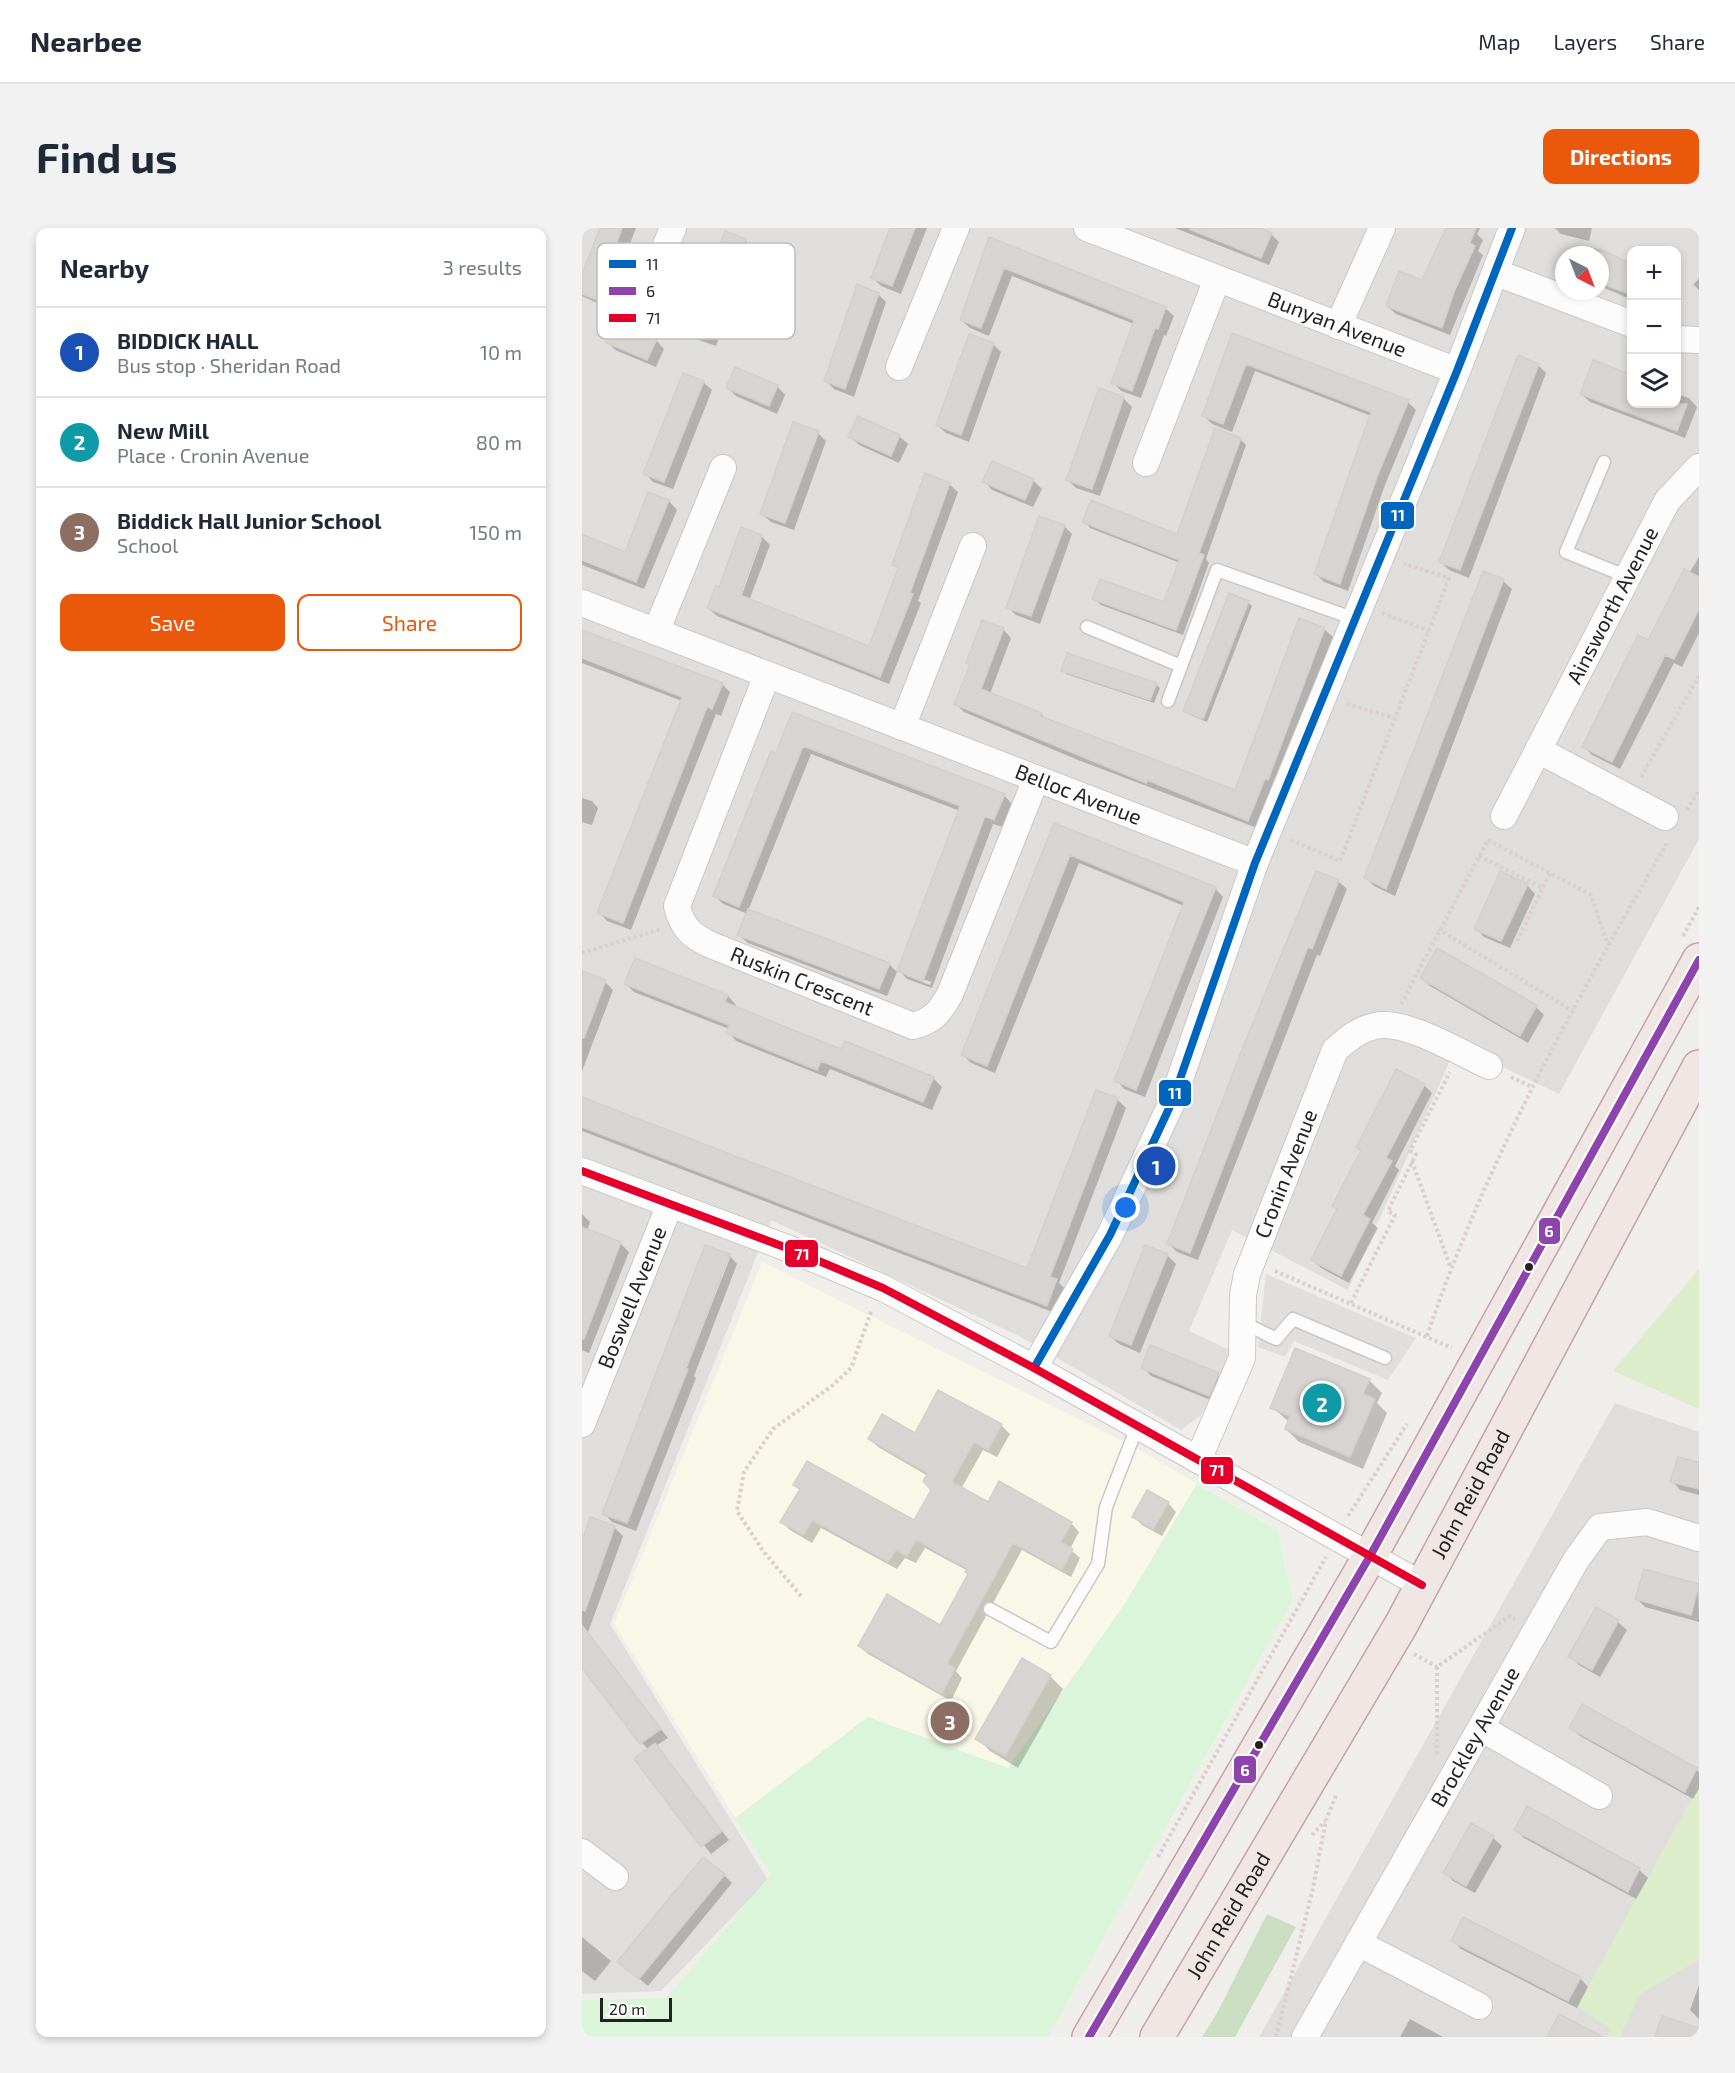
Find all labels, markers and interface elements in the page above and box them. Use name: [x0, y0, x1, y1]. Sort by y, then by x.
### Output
text: Nearbee: [30, 24, 142, 58]
text: Map: [1478, 29, 1520, 54]
text: Layers: [1553, 29, 1617, 54]
text: Share: [1650, 29, 1705, 54]
button: Directions: [1543, 129, 1699, 184]
text: Find us: [36, 131, 178, 181]
legend: [597, 243, 795, 339]
north arrow: [1555, 246, 1609, 300]
map controls: [1627, 246, 1681, 408]
button: +: [1627, 246, 1681, 300]
text: Nearby: [60, 252, 149, 283]
text: 11: [646, 254, 659, 273]
text: 3 results: [443, 255, 522, 279]
text: 6: [646, 281, 655, 300]
street label: Bunyan Avenue: [1265, 285, 1410, 361]
button: −: [1627, 300, 1681, 354]
text: 71: [646, 308, 661, 327]
text: BIDDICK HALL: [117, 327, 259, 353]
text: 1: [75, 340, 84, 364]
text: 10 m: [480, 340, 522, 364]
text: Bus stop · Sheridan Road: [117, 353, 341, 377]
button: layers: [1627, 354, 1681, 408]
text: New Mill: [117, 417, 209, 443]
text: 2: [74, 430, 85, 454]
text: 80 m: [476, 430, 522, 454]
text: Place · Cronin Avenue: [117, 443, 309, 467]
line badge: 11: [1380, 501, 1415, 530]
text: 11: [1391, 505, 1405, 524]
text: Biddick Hall Junior School: [117, 507, 381, 533]
text: 3: [74, 520, 85, 544]
text: 150 m: [469, 520, 522, 544]
street label: Ainsworth Avenue: [1561, 522, 1663, 688]
text: School: [117, 533, 178, 557]
button: Save: [60, 594, 285, 651]
button: Share: [297, 594, 522, 651]
street label: Belloc Avenue: [1012, 758, 1146, 829]
street label: Ruskin Crescent: [727, 940, 878, 1020]
line badge: 11: [1158, 1079, 1192, 1107]
text: 11: [1168, 1083, 1182, 1102]
street label: Cronin Avenue: [1248, 1105, 1321, 1241]
pin: 1: [1136, 1144, 1176, 1188]
your location: [1111, 1193, 1140, 1222]
line badge: 6: [1538, 1217, 1561, 1245]
text: 6: [1544, 1221, 1554, 1240]
street label: Boswell Avenue: [592, 1223, 671, 1372]
line badge: 71: [784, 1239, 819, 1268]
text: 71: [794, 1244, 810, 1263]
unlabelled marker: [1523, 1261, 1535, 1273]
pin: 2: [1302, 1380, 1342, 1426]
street label: John Reid Road: [1425, 1425, 1514, 1562]
line badge: 71: [1200, 1456, 1234, 1485]
text: 71: [1209, 1460, 1225, 1479]
street label: Brockley Avenue: [1425, 1662, 1524, 1811]
pin: 3: [930, 1698, 970, 1744]
unlabelled marker: [1253, 1739, 1265, 1751]
line badge: 6: [1233, 1755, 1257, 1784]
text: 6: [1240, 1760, 1250, 1779]
street label: John Reid Road: [1180, 1847, 1275, 1983]
scale bar: [600, 1995, 672, 2022]
text: 20 m: [609, 1999, 645, 2018]

